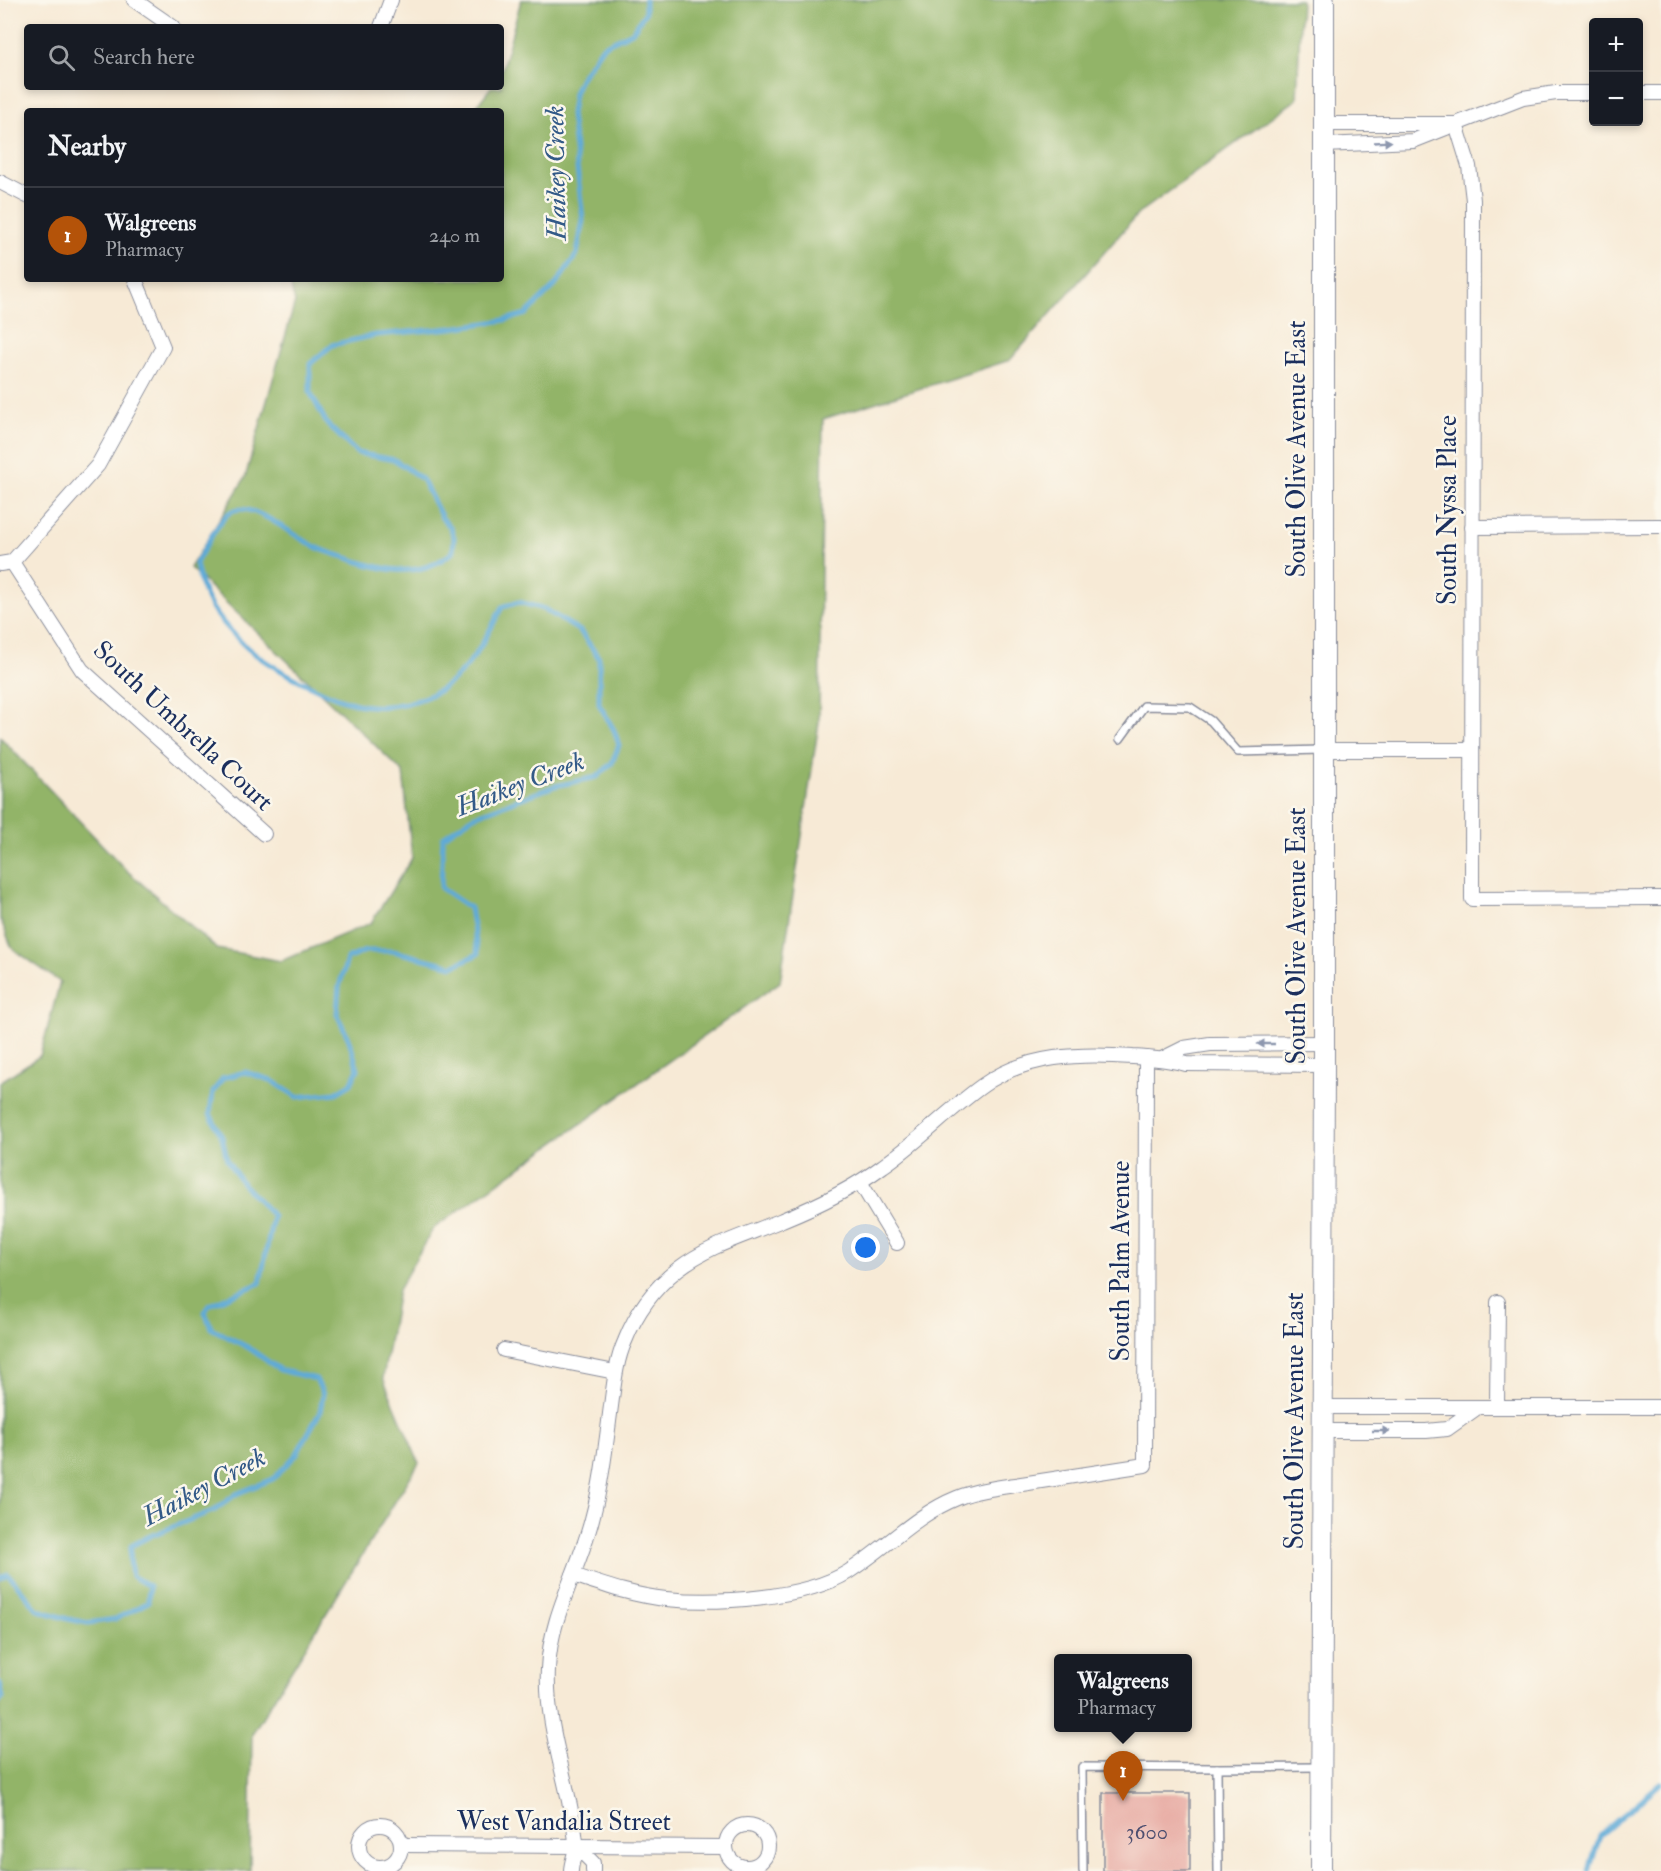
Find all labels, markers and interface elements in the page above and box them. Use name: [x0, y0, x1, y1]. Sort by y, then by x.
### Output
map controls: [1589, 18, 1643, 126]
button: +: [1589, 18, 1643, 72]
search box: [24, 24, 504, 90]
icon: search: [45, 41, 78, 74]
text: Search here: [93, 43, 195, 71]
button: −: [1589, 72, 1643, 126]
water label: Haikey Creek: [538, 105, 574, 243]
text: Nearby: [48, 131, 126, 163]
one-way arrow: [1373, 137, 1392, 147]
text: Walgreens: [105, 209, 196, 237]
text: 1: [64, 223, 71, 248]
text: 240 m: [429, 223, 480, 248]
text: Pharmacy: [105, 237, 183, 262]
street label: South Olive Avenue East: [1281, 320, 1313, 578]
street label: South Nyssa Place: [1432, 415, 1464, 605]
street label: South Umbrella Court: [86, 634, 280, 818]
water label: Haikey Creek: [449, 744, 589, 824]
street label: South Olive Avenue East: [1281, 807, 1313, 1065]
one-way arrow: [1256, 1039, 1275, 1049]
street label: South Palm Avenue: [1105, 1161, 1137, 1361]
your location: [851, 1233, 880, 1262]
street label: South Olive Avenue East: [1279, 1292, 1311, 1550]
one-way arrow: [1371, 1426, 1390, 1436]
water label: Haikey Creek: [135, 1441, 271, 1534]
popup: [1054, 1654, 1192, 1732]
text: Walgreens: [1077, 1667, 1169, 1695]
text: Pharmacy: [1077, 1695, 1156, 1720]
pin: 1: [1104, 1752, 1142, 1801]
street label: West Vandalia Street: [456, 1806, 671, 1838]
house number: 3600: [1126, 1818, 1168, 1846]

